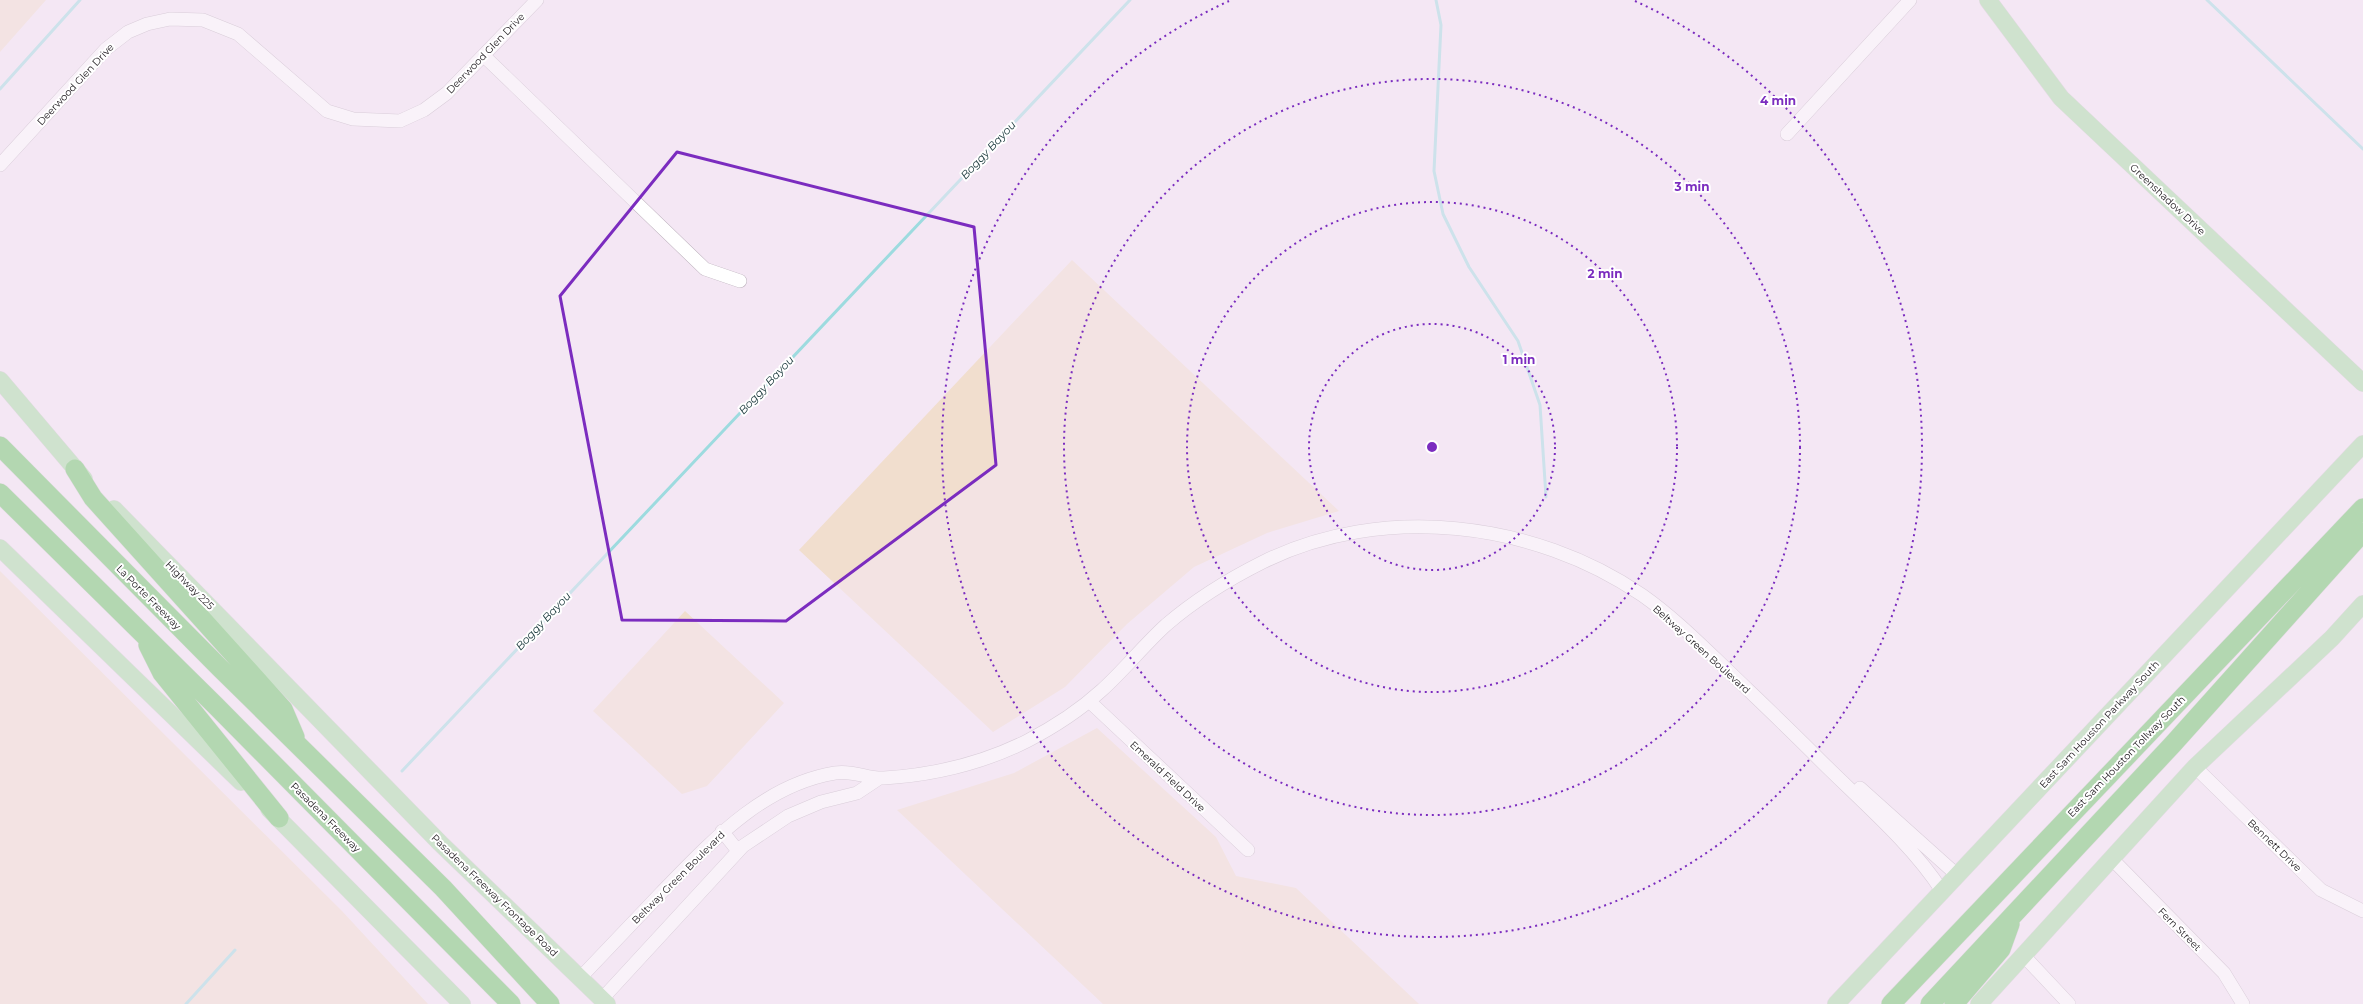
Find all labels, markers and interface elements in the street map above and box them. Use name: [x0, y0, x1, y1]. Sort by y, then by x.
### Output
street label: Deerwood Glen Drive: [443, 10, 527, 96]
street label: Deerwood Glen Drive: [34, 41, 117, 128]
text: 4 min: [1760, 93, 1796, 108]
water label: Boggy Bayou: [957, 118, 1019, 182]
street label: Greenshadow Drive: [2127, 161, 2208, 238]
text: 3 min: [1674, 179, 1710, 194]
text: 2 min: [1588, 266, 1622, 281]
text: 1 min: [1503, 352, 1535, 367]
water label: Boggy Bayou: [735, 353, 797, 417]
centre of rings: [1425, 440, 1439, 454]
street label: Highway 225: [163, 558, 217, 613]
street label: La Porte Freeway: [114, 562, 184, 633]
water label: Boggy Bayou: [512, 589, 574, 653]
street label: Beltway Green Boulevard: [1650, 602, 1753, 697]
street label: East Sam Houston Parkway South: [2037, 658, 2162, 791]
street label: East Sam Houston Tollway South: [2065, 693, 2188, 820]
street label: Emerald Field Drive: [1127, 738, 1208, 815]
street label: Pasadena Freeway: [288, 780, 364, 855]
street label: Bennett Drive: [2245, 816, 2304, 874]
street label: Beltway Green Boulevard: [629, 828, 728, 927]
street label: Pasadena Freeway Frontage Road: [429, 831, 561, 959]
street label: Fern Street: [2155, 905, 2204, 954]

